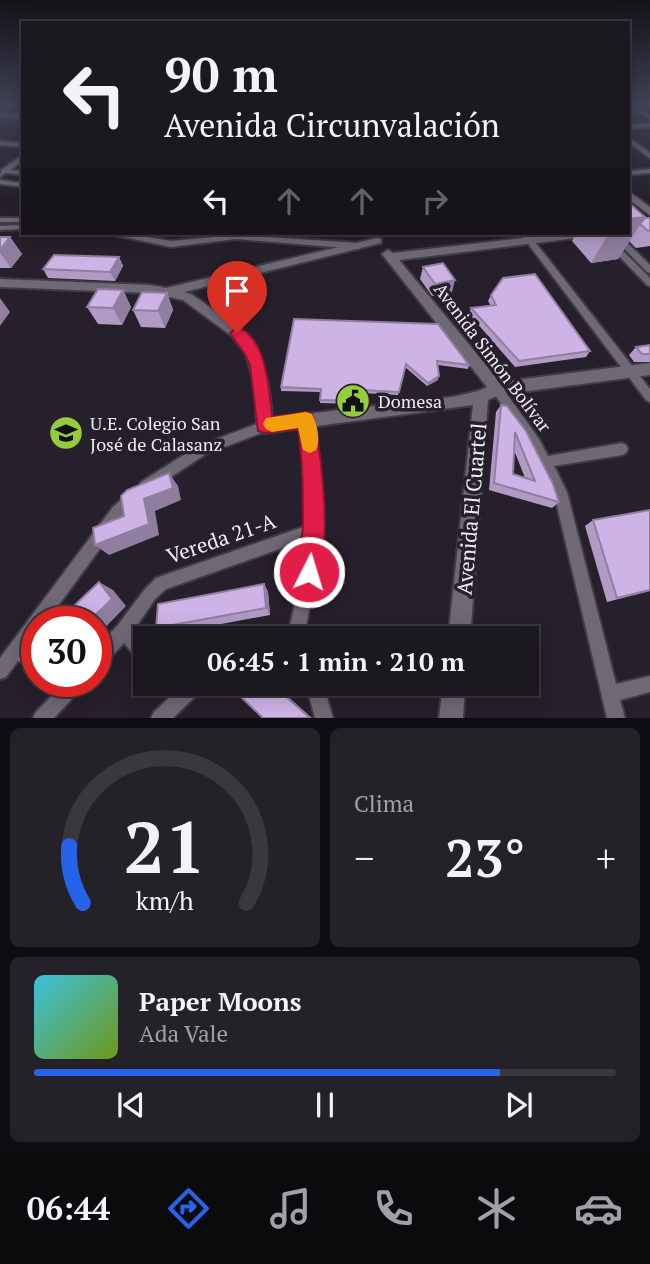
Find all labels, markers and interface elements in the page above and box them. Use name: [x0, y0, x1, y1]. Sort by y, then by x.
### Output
text: 90 m: [164, 41, 278, 106]
icon: left: [49, 49, 140, 140]
text: Avenida Circunvalación: [164, 104, 500, 146]
icon: left: [197, 182, 235, 220]
icon: ahead: [270, 182, 308, 220]
icon: ahead: [343, 182, 381, 220]
icon: right: [416, 182, 454, 220]
pin: [207, 261, 267, 333]
icon: arrive: [218, 272, 256, 310]
street label: Avenida Simón Bolívar: [429, 277, 557, 437]
public building icon: Domesa: [334, 382, 372, 420]
place label: Domesa: [378, 389, 442, 413]
place label: U.E. Colegio San José de Calasanz: [90, 411, 222, 456]
school or university icon: U.E. Colegio San José de Calasanz: [47, 414, 85, 452]
street label: Avenida El Cuartel: [450, 422, 492, 596]
street label: Vereda 21-A: [163, 506, 280, 570]
position arrow: [272, 535, 346, 609]
speed limit sign: 30: [21, 606, 112, 697]
text: 06:45 · 1 min · 210 m: [207, 644, 465, 678]
text: Clima: [354, 788, 414, 819]
text: 21: [124, 798, 206, 895]
text: 23°: [445, 823, 525, 892]
text: −: [354, 833, 374, 883]
text: +: [596, 833, 616, 883]
text: km/h: [136, 884, 194, 917]
text: Paper Moons: [139, 984, 302, 1018]
text: Ada Vale: [139, 1018, 228, 1049]
icon: previous: [112, 1086, 150, 1124]
icon: pause: [306, 1086, 344, 1124]
icon: next: [500, 1086, 538, 1124]
icon: directions: [164, 1184, 213, 1233]
icon: music: [266, 1184, 315, 1233]
icon: phone: [369, 1184, 418, 1233]
icon: climate: [472, 1184, 521, 1233]
icon: car: [574, 1184, 623, 1233]
text: 06:44: [27, 1187, 110, 1229]

